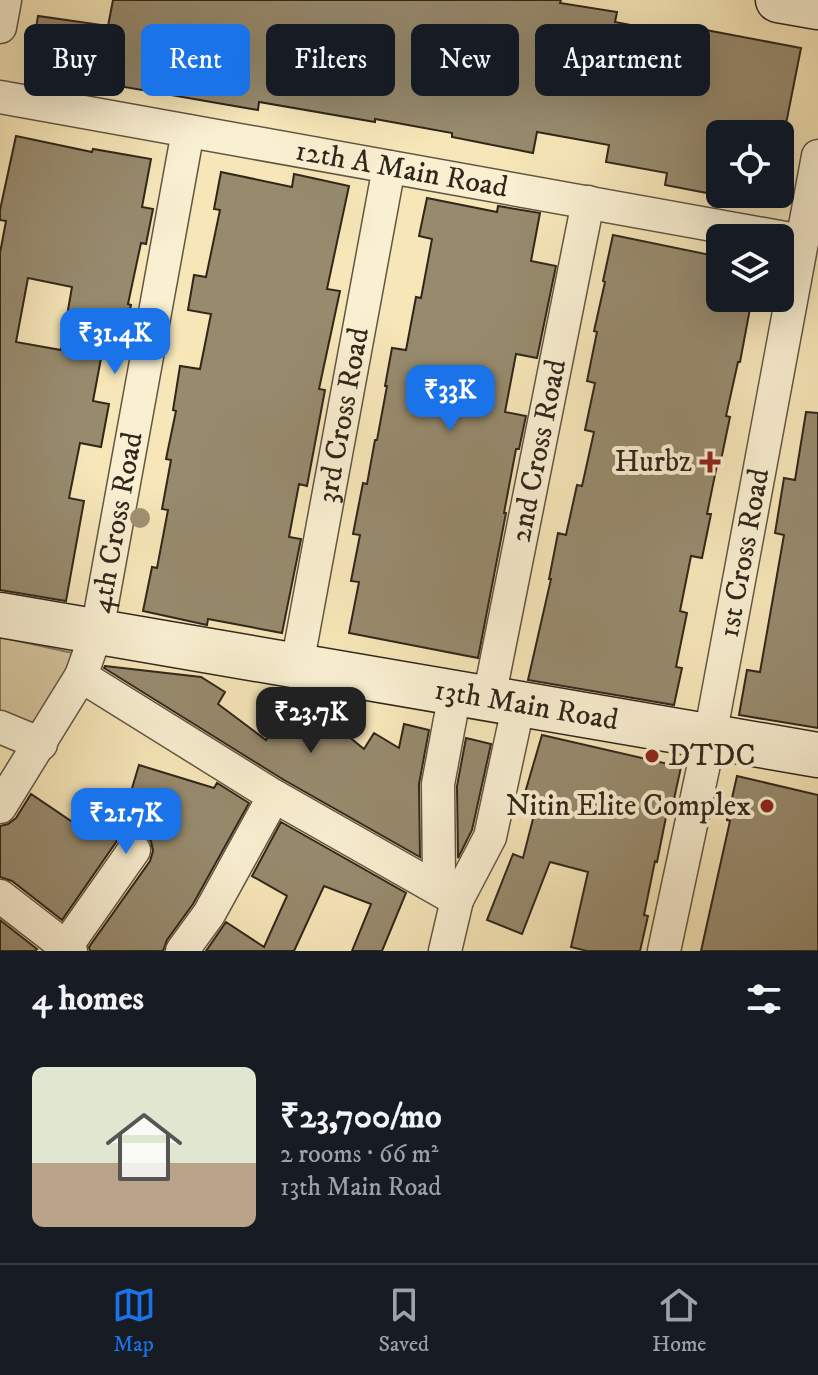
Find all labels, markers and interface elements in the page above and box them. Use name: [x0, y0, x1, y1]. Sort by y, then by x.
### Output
chip: Buy: [24, 24, 125, 96]
chip: Rent: [141, 24, 250, 96]
chip: Filters: [266, 24, 395, 96]
chip: New: [411, 24, 519, 96]
chip: Apartment: [535, 24, 710, 96]
map controls: [706, 120, 794, 312]
button: locate: [706, 120, 794, 208]
street label: 12th A Main Road: [292, 132, 511, 206]
button: layers: [706, 224, 794, 312]
pin: ₹31.4K: [50, 308, 180, 376]
text: ₹31.4K: [78, 317, 152, 350]
street label: 3rd Cross Road: [309, 324, 377, 506]
street label: 2nd Cross Road: [502, 356, 575, 546]
pin: ₹33K: [403, 365, 497, 433]
text: ₹33K: [424, 374, 476, 407]
street label: 4th Cross Road: [82, 429, 151, 616]
place label: Hurbz: [615, 444, 692, 481]
marker: Hurbz: [699, 451, 721, 473]
street label: 1st Cross Road: [710, 465, 778, 641]
street label: 13th Main Road: [431, 671, 621, 739]
pin: ₹23.7K: [246, 687, 376, 755]
text: ₹23.7K: [274, 696, 348, 729]
place label: DTDC: [668, 738, 755, 775]
marker: DTDC: [643, 747, 661, 765]
pin: ₹21.7K: [61, 788, 191, 856]
place label: Nitin Elite Complex: [506, 788, 751, 825]
text: ₹21.7K: [89, 797, 163, 830]
marker: Nitin Elite Complex: [758, 797, 776, 815]
icon: filters: [742, 977, 786, 1021]
text: 4 homes: [32, 978, 144, 1020]
text: ₹23,700/mo: [280, 1096, 442, 1138]
icon: home: [96, 1099, 192, 1195]
text: 2 rooms · 66 m²: [280, 1138, 439, 1171]
text: 13th Main Road: [280, 1171, 441, 1204]
tab: Map: [112, 1283, 156, 1358]
tab: Saved: [379, 1283, 429, 1358]
tab: Home: [652, 1283, 706, 1358]

